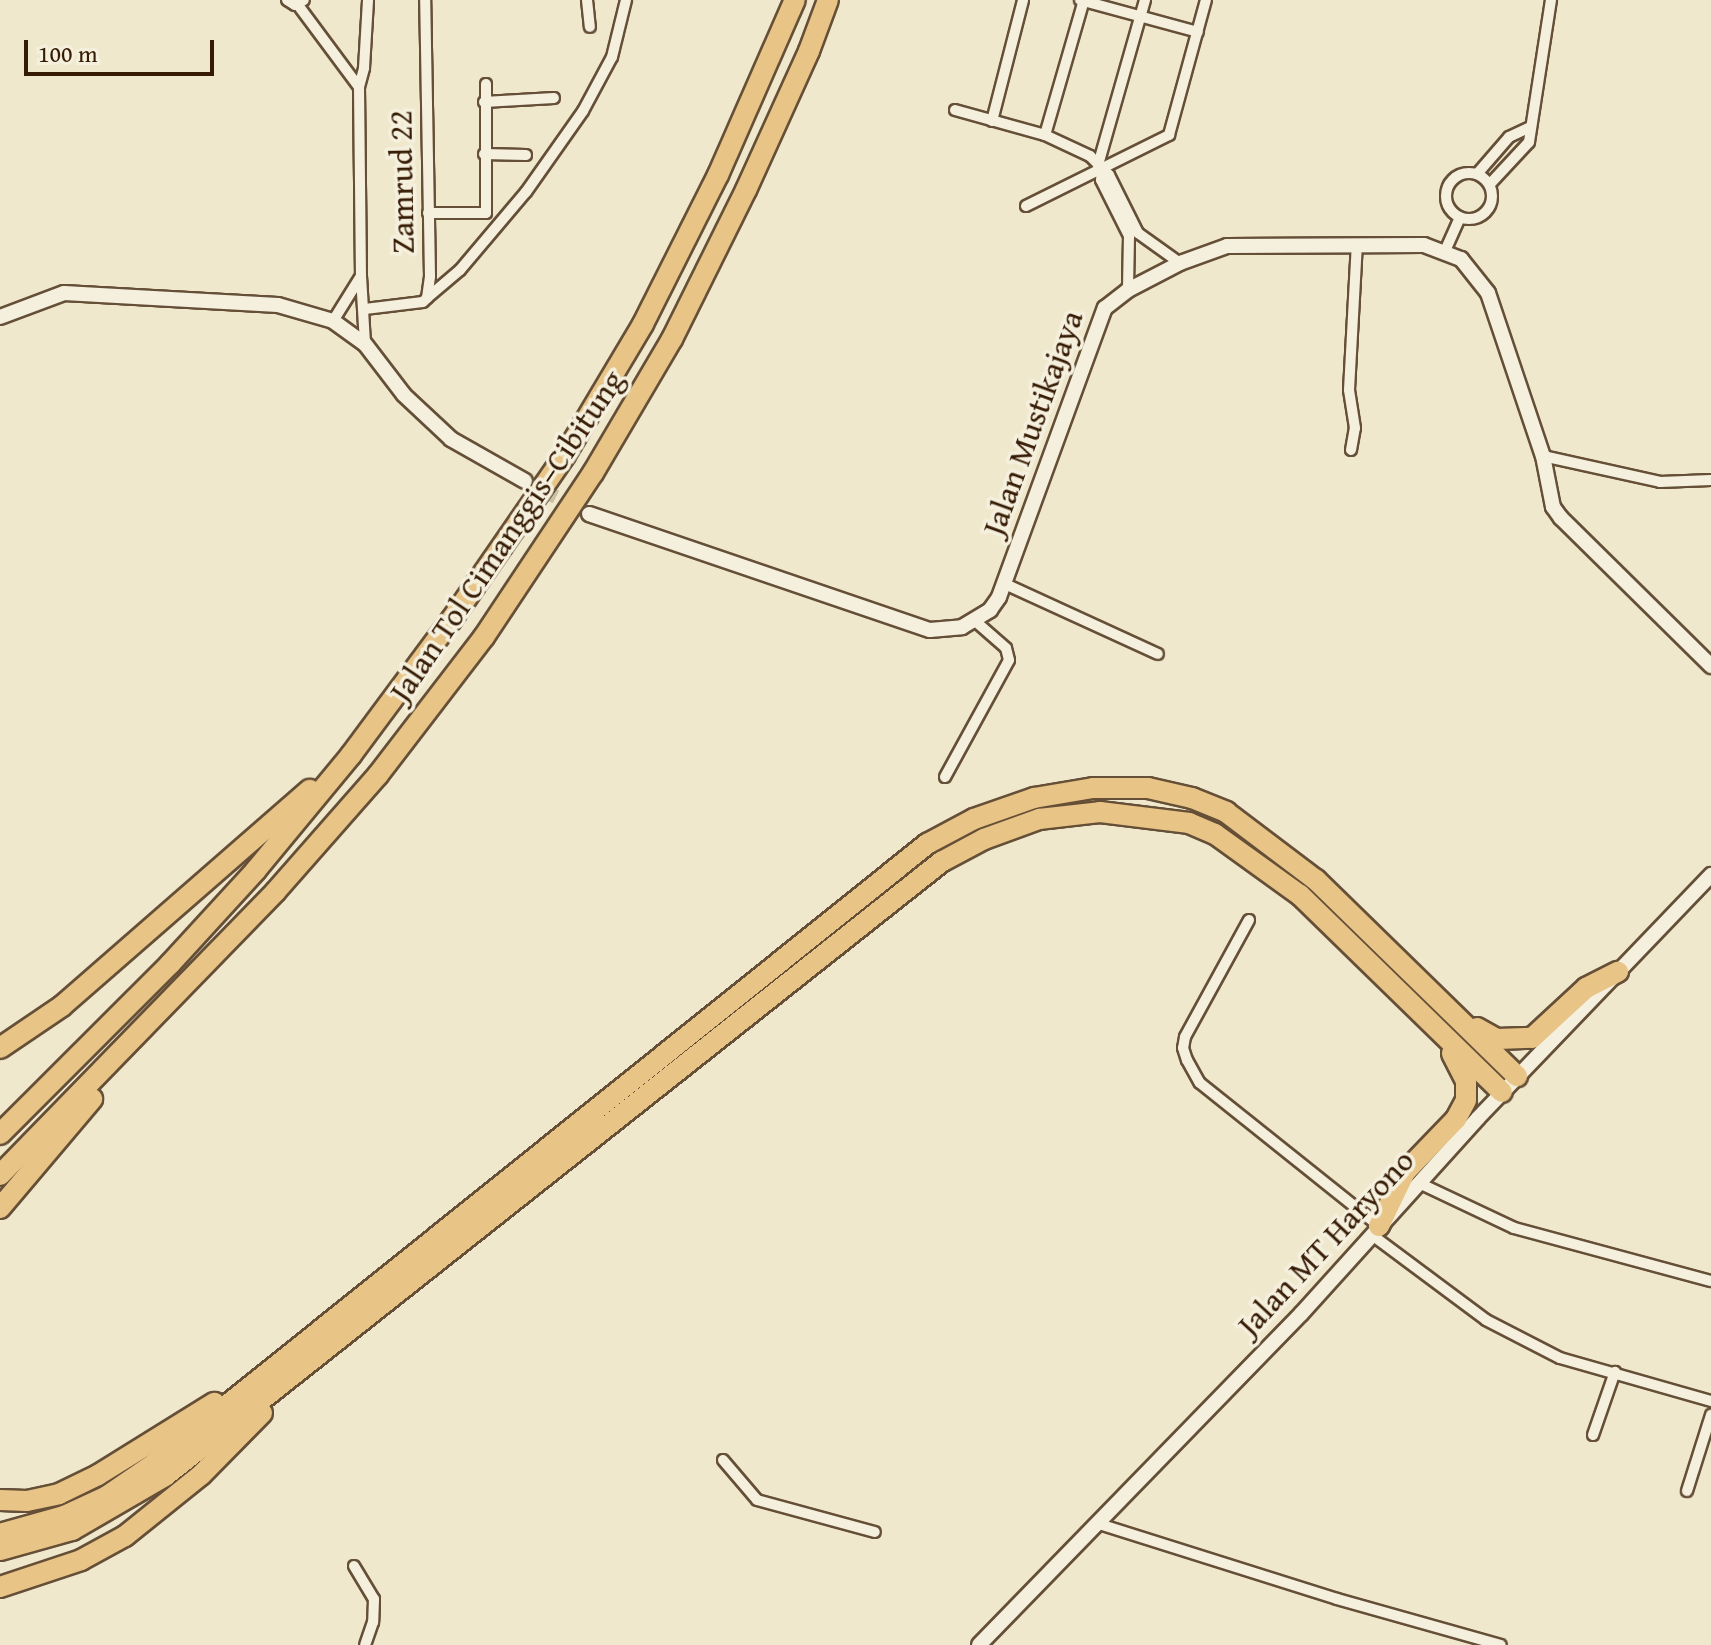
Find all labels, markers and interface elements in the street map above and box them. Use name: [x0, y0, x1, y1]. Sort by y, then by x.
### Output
scale bar: [28, 24, 218, 74]
text: 100 m: [38, 36, 98, 71]
street label: Zamrud 22: [382, 110, 422, 254]
street label: Jalan Mustikajaya: [975, 305, 1091, 541]
street label: Jalan Tol Cimanggis–Cibitung: [381, 363, 633, 709]
street label: Jalan MT Haryono: [1230, 1142, 1422, 1344]

